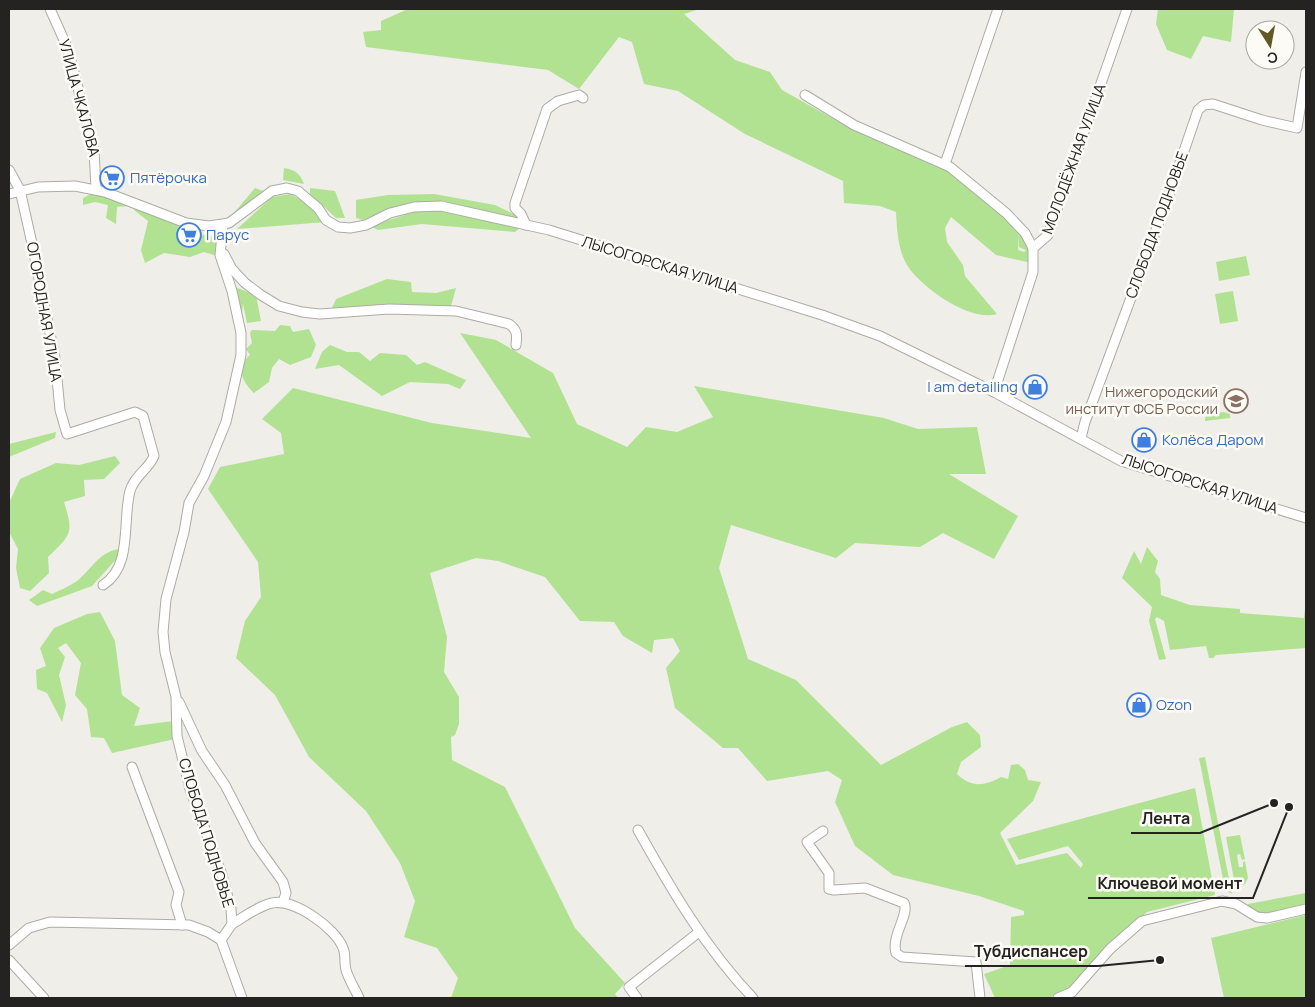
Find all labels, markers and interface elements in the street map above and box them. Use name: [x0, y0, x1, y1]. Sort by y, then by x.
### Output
north arrow: [1245, 20, 1295, 70]
street label: УЛИЦА ЧКАЛОВА: [54, 37, 105, 160]
text: С: [1266, 48, 1279, 69]
street label: МОЛОДЁЖНАЯ УЛИЦА: [1037, 80, 1111, 237]
street label: СЛОБОДА ПОДНОВЬЕ: [1120, 148, 1193, 301]
supermarket icon: Пятёрочка: [99, 165, 125, 191]
place label: Пятёрочка: [130, 167, 207, 188]
supermarket icon: Парус: [176, 222, 202, 248]
place label: Парус: [206, 224, 249, 245]
street label: ЛЫСОГОРСКАЯ УЛИЦА: [579, 231, 741, 298]
street label: ОГОРОДНАЯ УЛИЦА: [22, 240, 67, 384]
shop icon: I am detailing: [1022, 374, 1048, 400]
place label: I am detailing: [927, 376, 1018, 397]
place label: Нижегородский институт ФСБ России: [1066, 381, 1218, 419]
school or university icon: Нижегородский институт ФСБ России: [1223, 388, 1249, 414]
shop icon: Колёса Даром: [1131, 427, 1157, 453]
place label: Колёса Даром: [1162, 429, 1264, 450]
street label: ЛЫСОГОРСКАЯ УЛИЦА: [1120, 448, 1281, 519]
shop icon: Ozon: [1126, 692, 1152, 718]
place label: Ozon: [1156, 694, 1192, 715]
street label: СЛОБОДА ПОДНОВЬЕ: [174, 756, 239, 910]
callout: Лента: [1131, 802, 1200, 833]
text: Лента: [1142, 807, 1190, 829]
callout: Ключевой момент: [1088, 867, 1253, 898]
text: Ключевой момент: [1098, 872, 1243, 894]
callout: Тубдиспансер: [965, 935, 1098, 966]
text: Тубдиспансер: [974, 940, 1088, 962]

